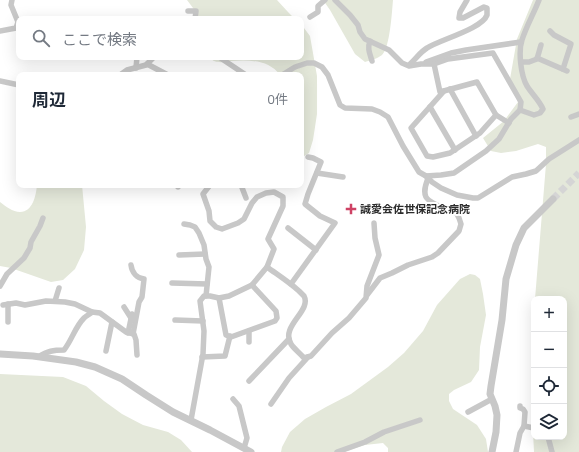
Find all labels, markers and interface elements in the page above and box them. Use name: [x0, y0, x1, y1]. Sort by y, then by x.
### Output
search box: [16, 16, 304, 60]
icon: search: [30, 27, 52, 49]
text: ここで検索: [62, 30, 137, 49]
text: 周辺: [32, 89, 66, 111]
text: 0件: [267, 91, 288, 108]
place label: 誠愛会佐世保記念病院: [360, 202, 470, 216]
marker: 誠愛会佐世保記念病院: [345, 203, 357, 215]
map controls: [531, 296, 567, 440]
button: +: [531, 296, 567, 332]
button: −: [531, 332, 567, 368]
button: locate: [531, 368, 567, 404]
button: layers: [531, 404, 567, 440]

